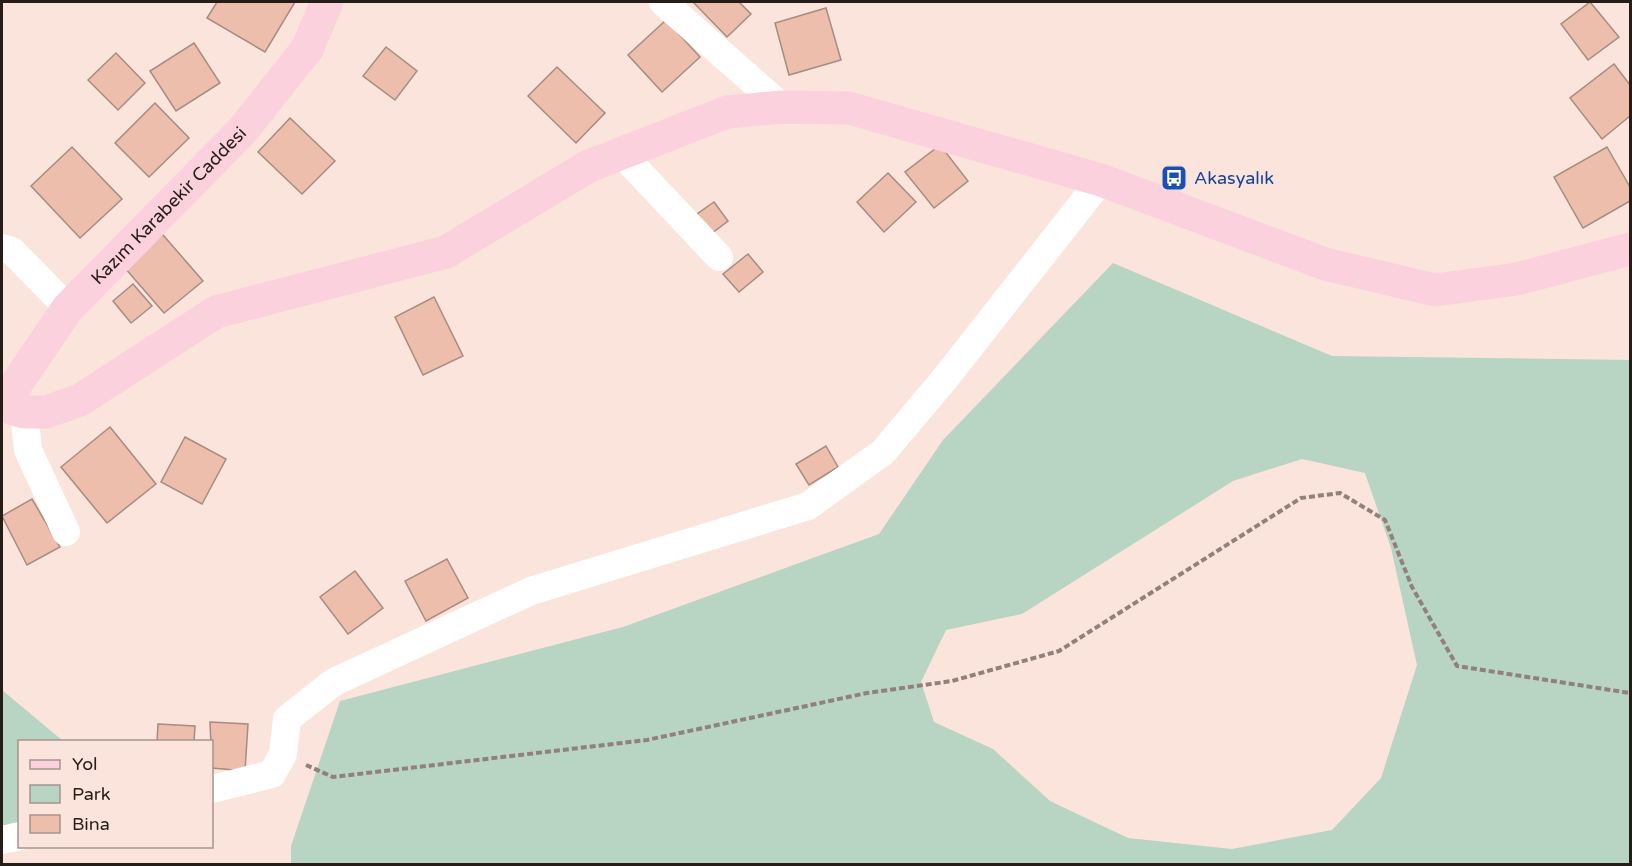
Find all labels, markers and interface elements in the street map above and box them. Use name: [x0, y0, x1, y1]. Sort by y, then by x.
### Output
street label: Kazım Karabekir Caddesi: [86, 122, 251, 289]
bus stop icon: Akasyalık: [1159, 163, 1189, 193]
place label: Akasyalık: [1194, 167, 1274, 189]
legend: [18, 740, 213, 848]
text: Yol: [72, 753, 98, 775]
text: Park: [72, 783, 111, 805]
text: Bina: [72, 813, 110, 835]

